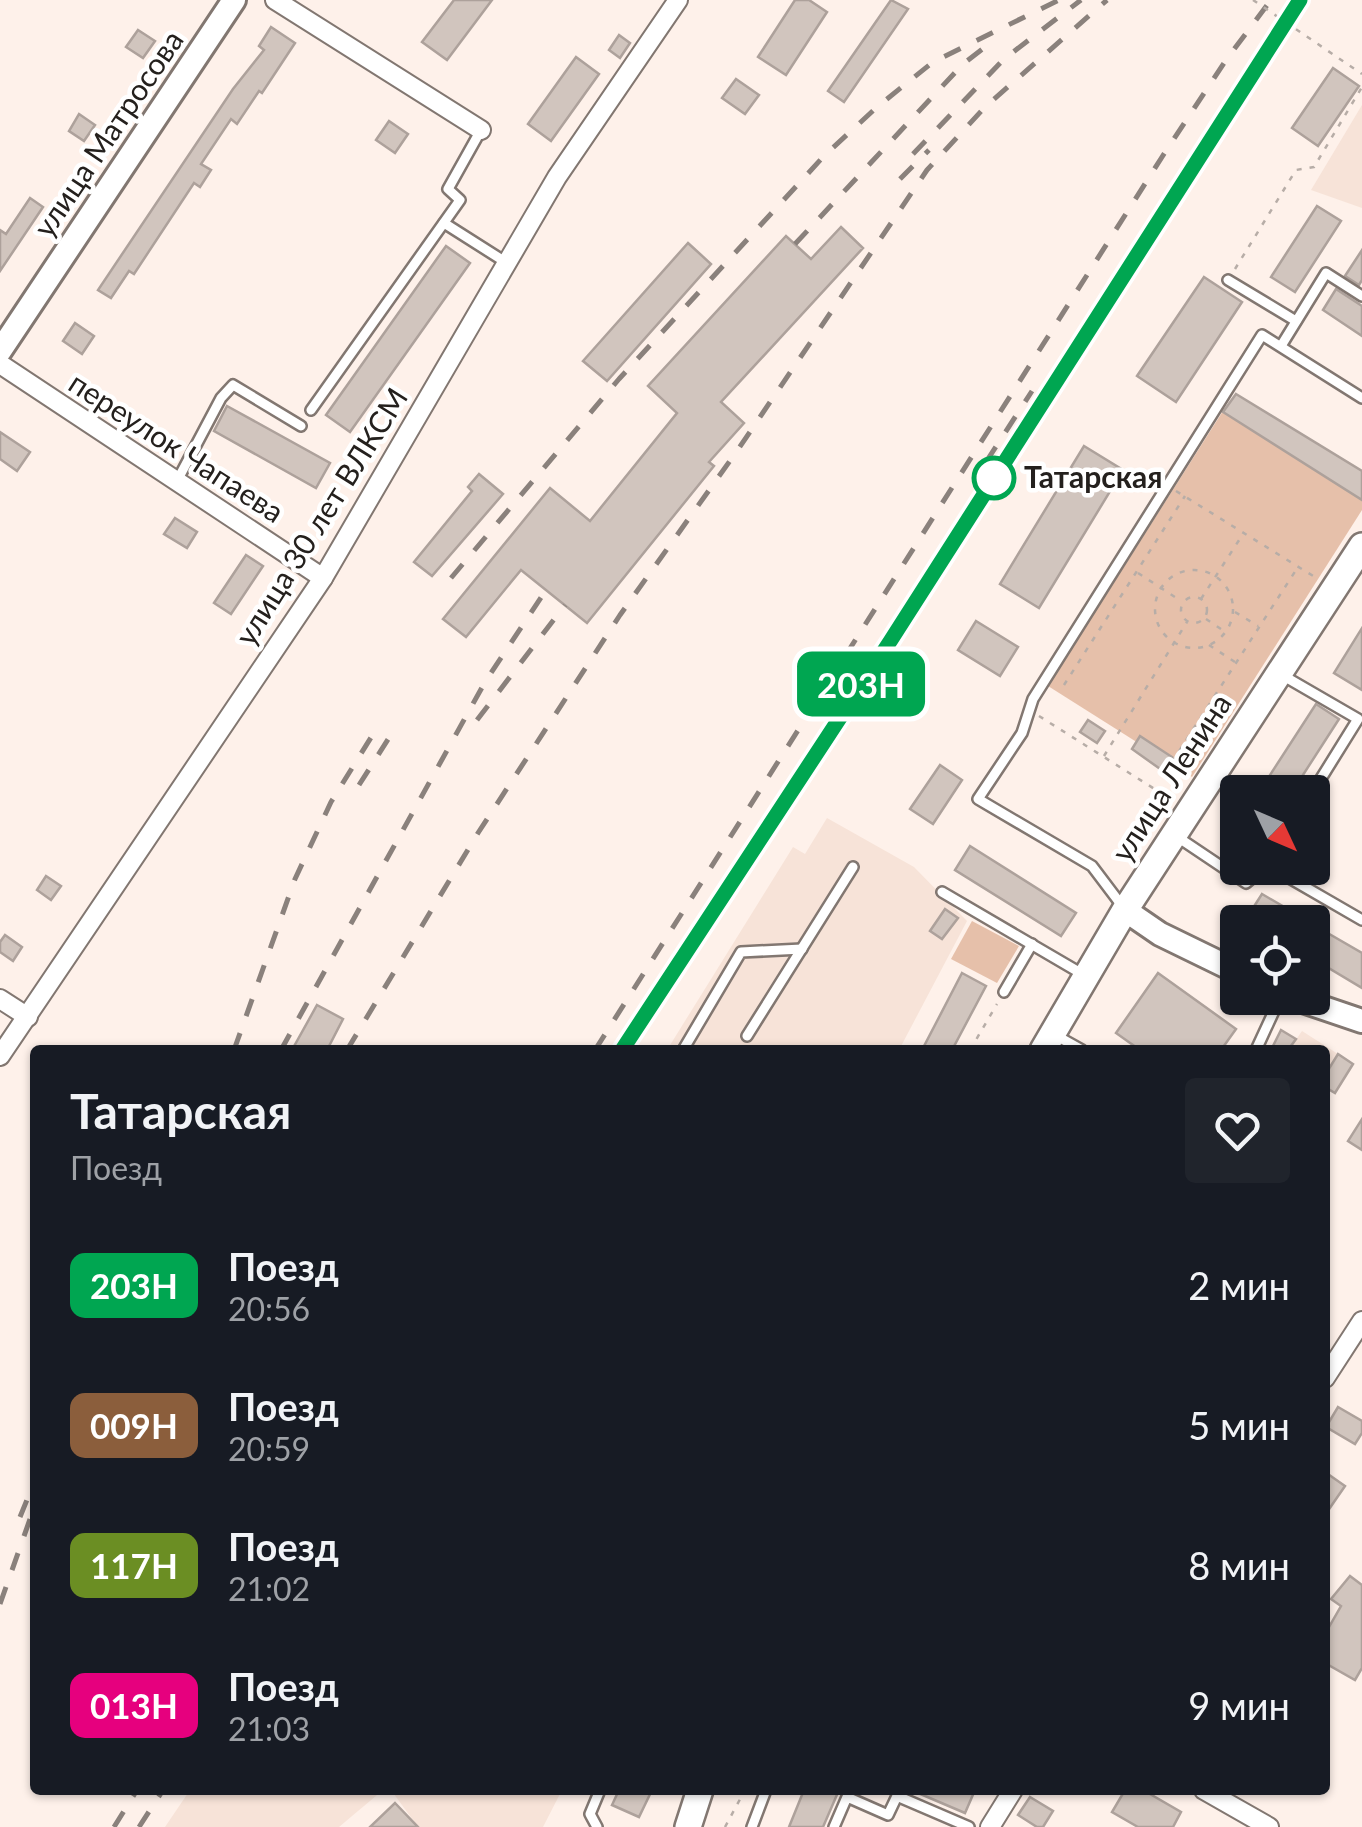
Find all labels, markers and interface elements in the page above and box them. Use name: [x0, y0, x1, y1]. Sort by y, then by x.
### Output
street label: улица Матросова: [25, 23, 190, 243]
street label: переулок Чапаева: [63, 364, 291, 529]
street label: улица 30 лет ВЛКСМ: [227, 381, 414, 651]
marker: Татарская: [973, 457, 1015, 499]
place label: Татарская: [1024, 458, 1162, 494]
line badge: 203Н: [791, 652, 931, 716]
text: 203Н: [817, 663, 905, 705]
street label: улица Ленина: [1103, 686, 1238, 868]
north arrow: [1220, 775, 1330, 885]
map controls: [1220, 775, 1330, 1015]
button: locate: [1220, 905, 1330, 1015]
button: heart: [1185, 1078, 1290, 1183]
text: Татарская: [70, 1082, 291, 1139]
text: Поезд: [70, 1148, 162, 1187]
text: Поезд: [228, 1243, 339, 1289]
text: 2 мин: [1188, 1262, 1290, 1308]
text: 203Н: [90, 1264, 178, 1306]
text: 20:56: [228, 1289, 310, 1328]
text: Поезд: [228, 1383, 339, 1429]
text: 5 мин: [1188, 1402, 1290, 1448]
text: 009Н: [90, 1404, 178, 1446]
text: 20:59: [228, 1429, 310, 1468]
text: Поезд: [228, 1523, 339, 1569]
text: 8 мин: [1188, 1542, 1290, 1588]
text: 117Н: [90, 1544, 178, 1586]
text: 21:02: [228, 1569, 310, 1608]
text: Поезд: [228, 1663, 339, 1709]
text: 9 мин: [1188, 1682, 1290, 1728]
text: 013Н: [90, 1684, 178, 1726]
text: 21:03: [228, 1709, 310, 1748]

